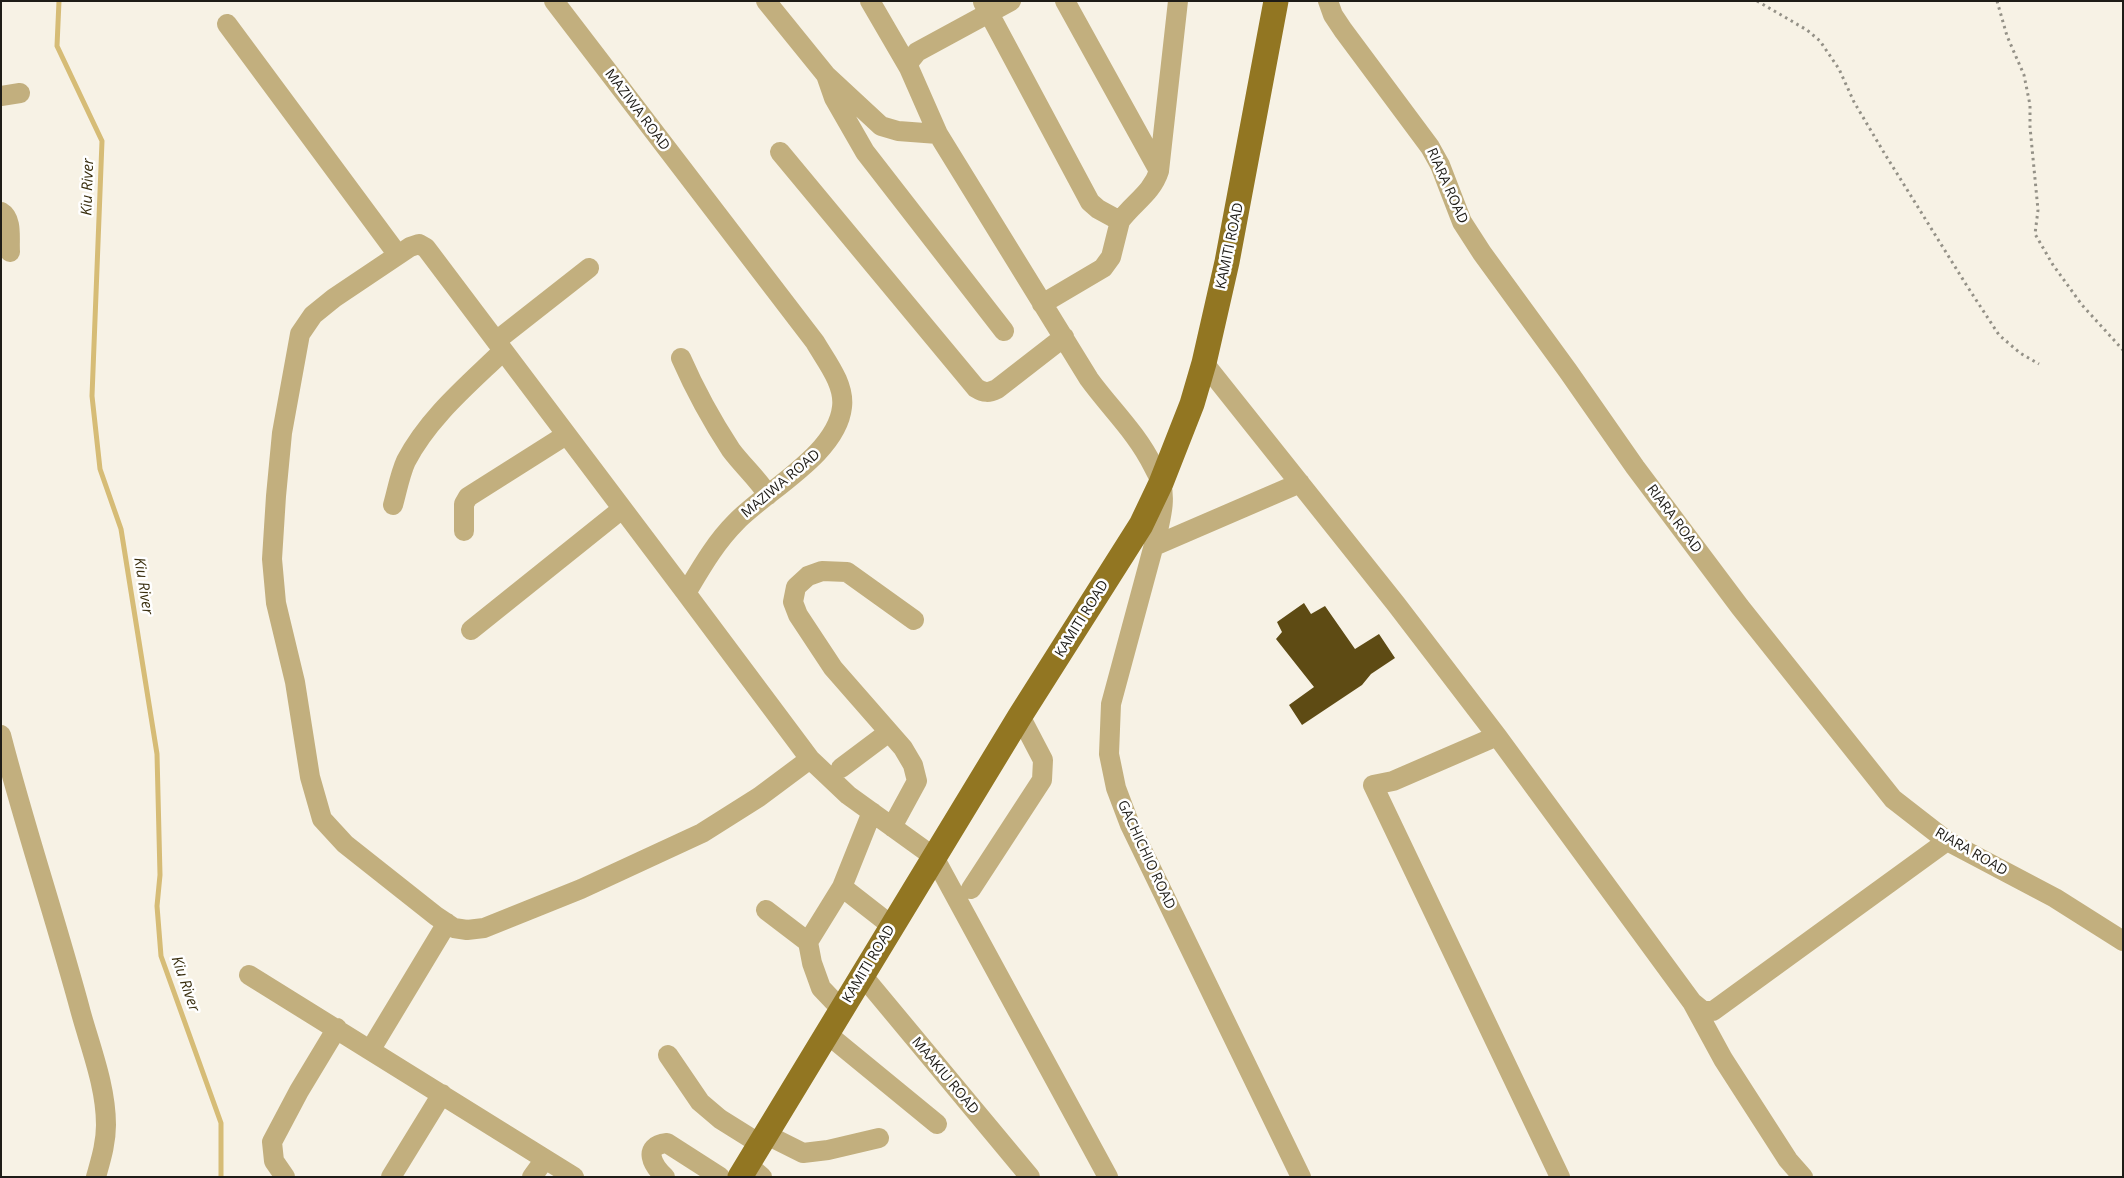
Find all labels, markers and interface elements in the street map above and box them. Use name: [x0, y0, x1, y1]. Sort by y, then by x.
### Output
street label: MAZIWA ROAD: [601, 66, 673, 154]
street label: RIARA ROAD: [1423, 146, 1471, 226]
water label: Kiu River: [78, 158, 98, 216]
street label: KAMITI ROAD: [1213, 201, 1247, 291]
street label: MAZIWA ROAD: [738, 446, 824, 522]
street label: RIARA ROAD: [1643, 482, 1705, 556]
water label: Kiu River: [130, 556, 156, 616]
street label: KAMITI ROAD: [1052, 577, 1112, 661]
street label: GACHICHIO ROAD: [1113, 798, 1179, 912]
street label: RIARA ROAD: [1932, 824, 2010, 880]
street label: KAMITI ROAD: [839, 922, 899, 1006]
water label: Kiu River: [167, 954, 203, 1014]
street label: MAAKIU ROAD: [908, 1034, 982, 1118]

